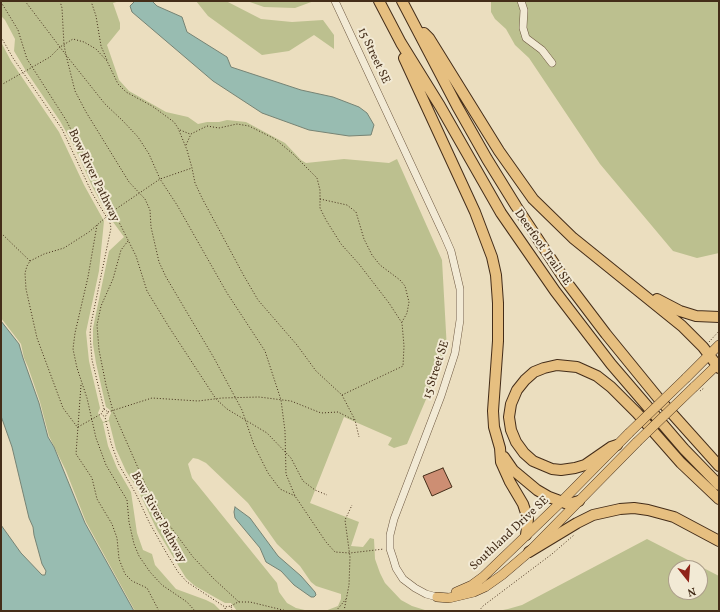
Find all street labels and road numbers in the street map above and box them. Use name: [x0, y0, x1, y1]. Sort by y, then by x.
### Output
street label: 15 Street SE: [354, 26, 392, 86]
street label: Bow River Pathway: [64, 127, 122, 225]
street label: Deerfoot Trail SE: [510, 207, 574, 289]
street label: 15 Street SE: [421, 339, 453, 401]
street label: Bow River Pathway: [127, 470, 189, 566]
street label: Southland Drive SE: [468, 494, 552, 574]

